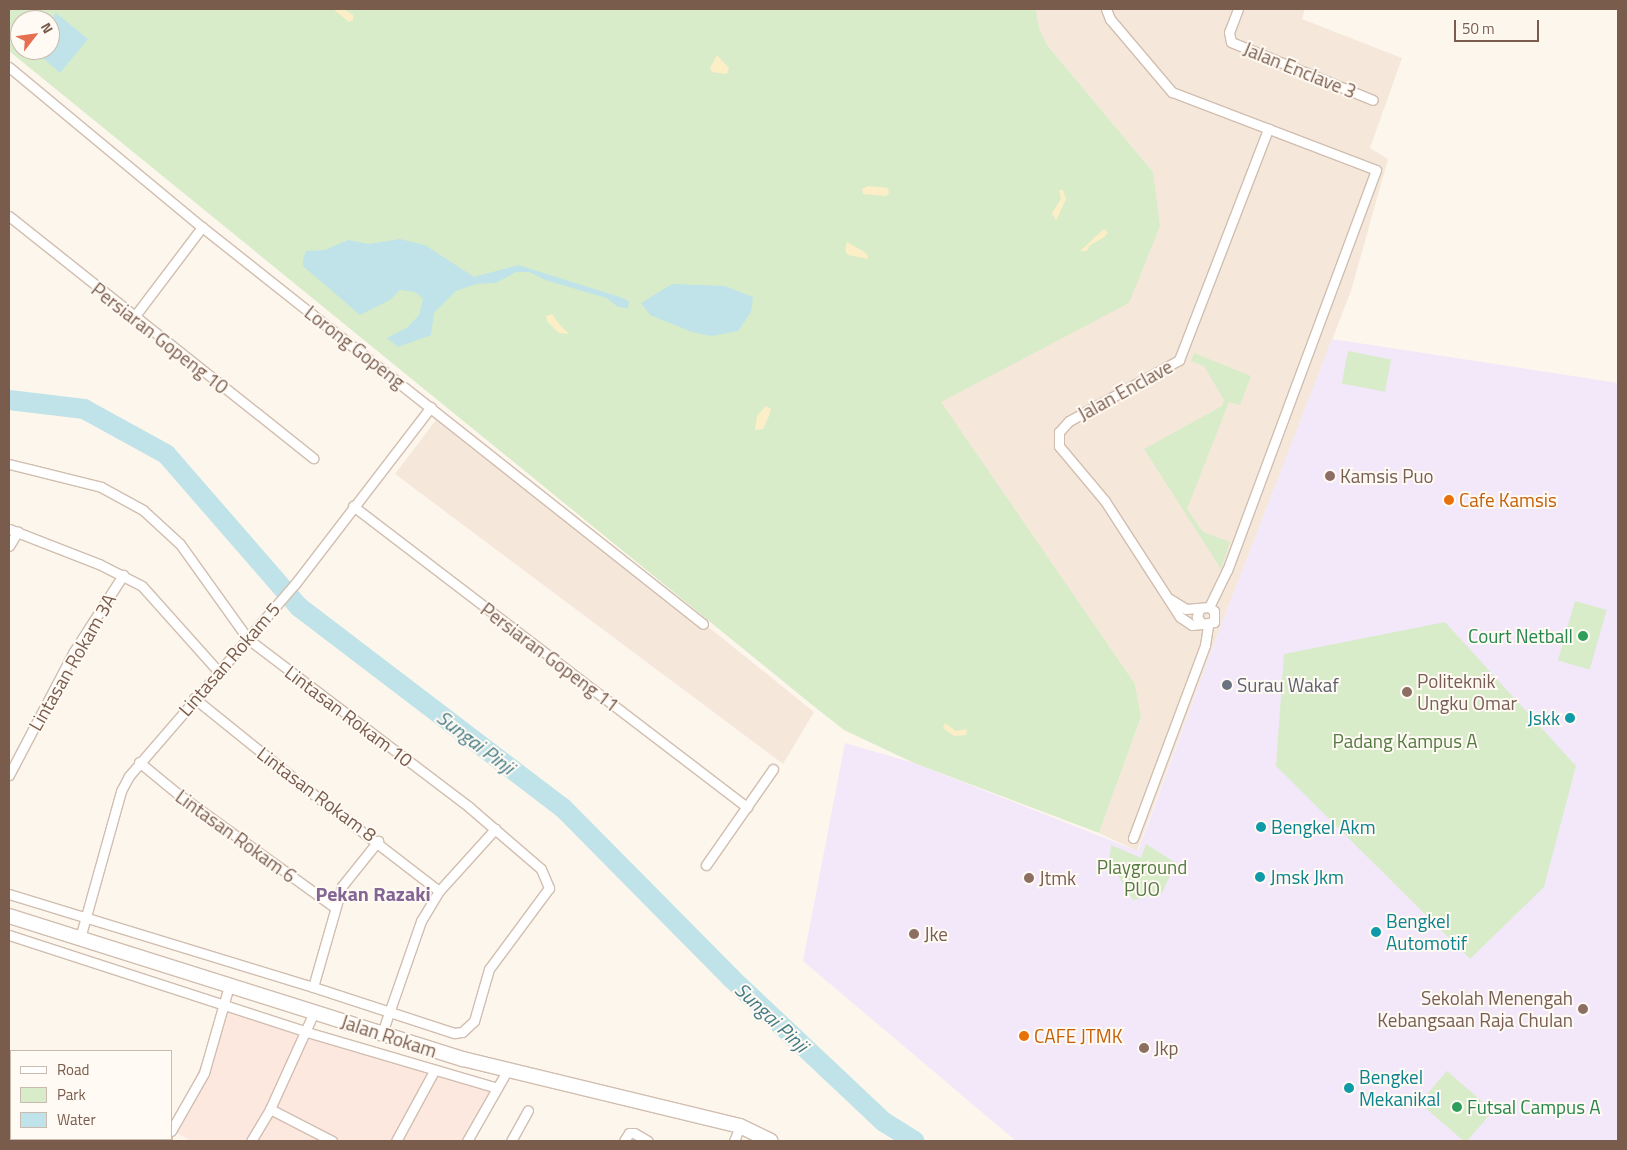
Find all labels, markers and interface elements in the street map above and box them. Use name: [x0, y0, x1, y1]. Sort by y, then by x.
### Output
north arrow: [10, 10, 60, 60]
scale bar: [1457, 10, 1542, 42]
text: 50 m: [1462, 17, 1495, 40]
text: N: [36, 18, 59, 37]
street label: Jalan Enclave 3: [1240, 37, 1360, 103]
street label: Persiaran Gopeng 10: [87, 278, 233, 398]
street label: Lorong Gopeng: [300, 301, 410, 393]
street label: Jalan Enclave: [1074, 355, 1176, 425]
place label: Kamsis Puo: [1340, 465, 1434, 487]
marker: Kamsis Puo: [1324, 470, 1336, 482]
place label: Cafe Kamsis: [1459, 489, 1557, 511]
marker: Cafe Kamsis: [1443, 494, 1455, 506]
street label: Lintasan Rokam 3A: [24, 589, 120, 735]
street label: Lintasan Rokam 5: [173, 597, 285, 721]
street label: Persiaran Gopeng 11: [476, 598, 624, 716]
place label: Court Netball: [1468, 625, 1573, 647]
marker: Court Netball: [1577, 630, 1589, 642]
street label: Lintasan Rokam 10: [281, 661, 417, 771]
place label: Politeknik Ungku Omar: [1417, 670, 1517, 714]
place label: Surau Wakaf: [1237, 674, 1339, 696]
marker: Surau Wakaf: [1221, 679, 1233, 691]
marker: Politeknik Ungku Omar: [1401, 686, 1413, 698]
water label: Sungai Pinji: [432, 705, 520, 779]
place label: Jskk: [1527, 707, 1560, 729]
marker: Jskk: [1564, 712, 1576, 724]
park label: Padang Kampus A: [1332, 730, 1478, 752]
street label: Lintasan Rokam 8: [253, 742, 381, 846]
street label: Lintasan Rokam 6: [171, 785, 301, 887]
place label: Bengkel Akm: [1271, 816, 1376, 838]
marker: Bengkel Akm: [1255, 821, 1267, 833]
park label: Playground PUO: [1097, 856, 1187, 900]
place label: Jmsk Jkm: [1270, 866, 1344, 888]
place label: Jtmk: [1039, 867, 1076, 889]
marker: Jmsk Jkm: [1254, 871, 1266, 883]
marker: Jtmk: [1023, 872, 1035, 884]
district label: Pekan Razaki: [315, 881, 431, 905]
place label: Bengkel Automotif: [1386, 910, 1467, 954]
place label: Jke: [924, 923, 948, 945]
marker: Bengkel Automotif: [1370, 926, 1382, 938]
marker: Jke: [908, 928, 920, 940]
water label: Sungai Pinji: [731, 977, 813, 1057]
place label: Sekolah Menengah Kebangsaan Raja Chulan: [1377, 987, 1573, 1031]
marker: Sekolah Menengah Kebangsaan Raja Chulan: [1577, 1003, 1589, 1015]
street label: Jalan Rokam: [338, 1010, 440, 1062]
place label: CAFE JTMK: [1034, 1025, 1123, 1047]
marker: CAFE JTMK: [1018, 1030, 1030, 1042]
place label: Jkp: [1154, 1037, 1179, 1059]
marker: Jkp: [1138, 1042, 1150, 1054]
legend: [10, 1050, 172, 1140]
text: Road: [57, 1058, 89, 1081]
place label: Bengkel Mekanikal: [1359, 1066, 1440, 1110]
marker: Bengkel Mekanikal: [1343, 1082, 1355, 1094]
text: Park: [57, 1083, 86, 1106]
place label: Futsal Campus A: [1467, 1096, 1601, 1118]
marker: Futsal Campus A: [1451, 1101, 1463, 1113]
text: Water: [57, 1108, 96, 1131]

